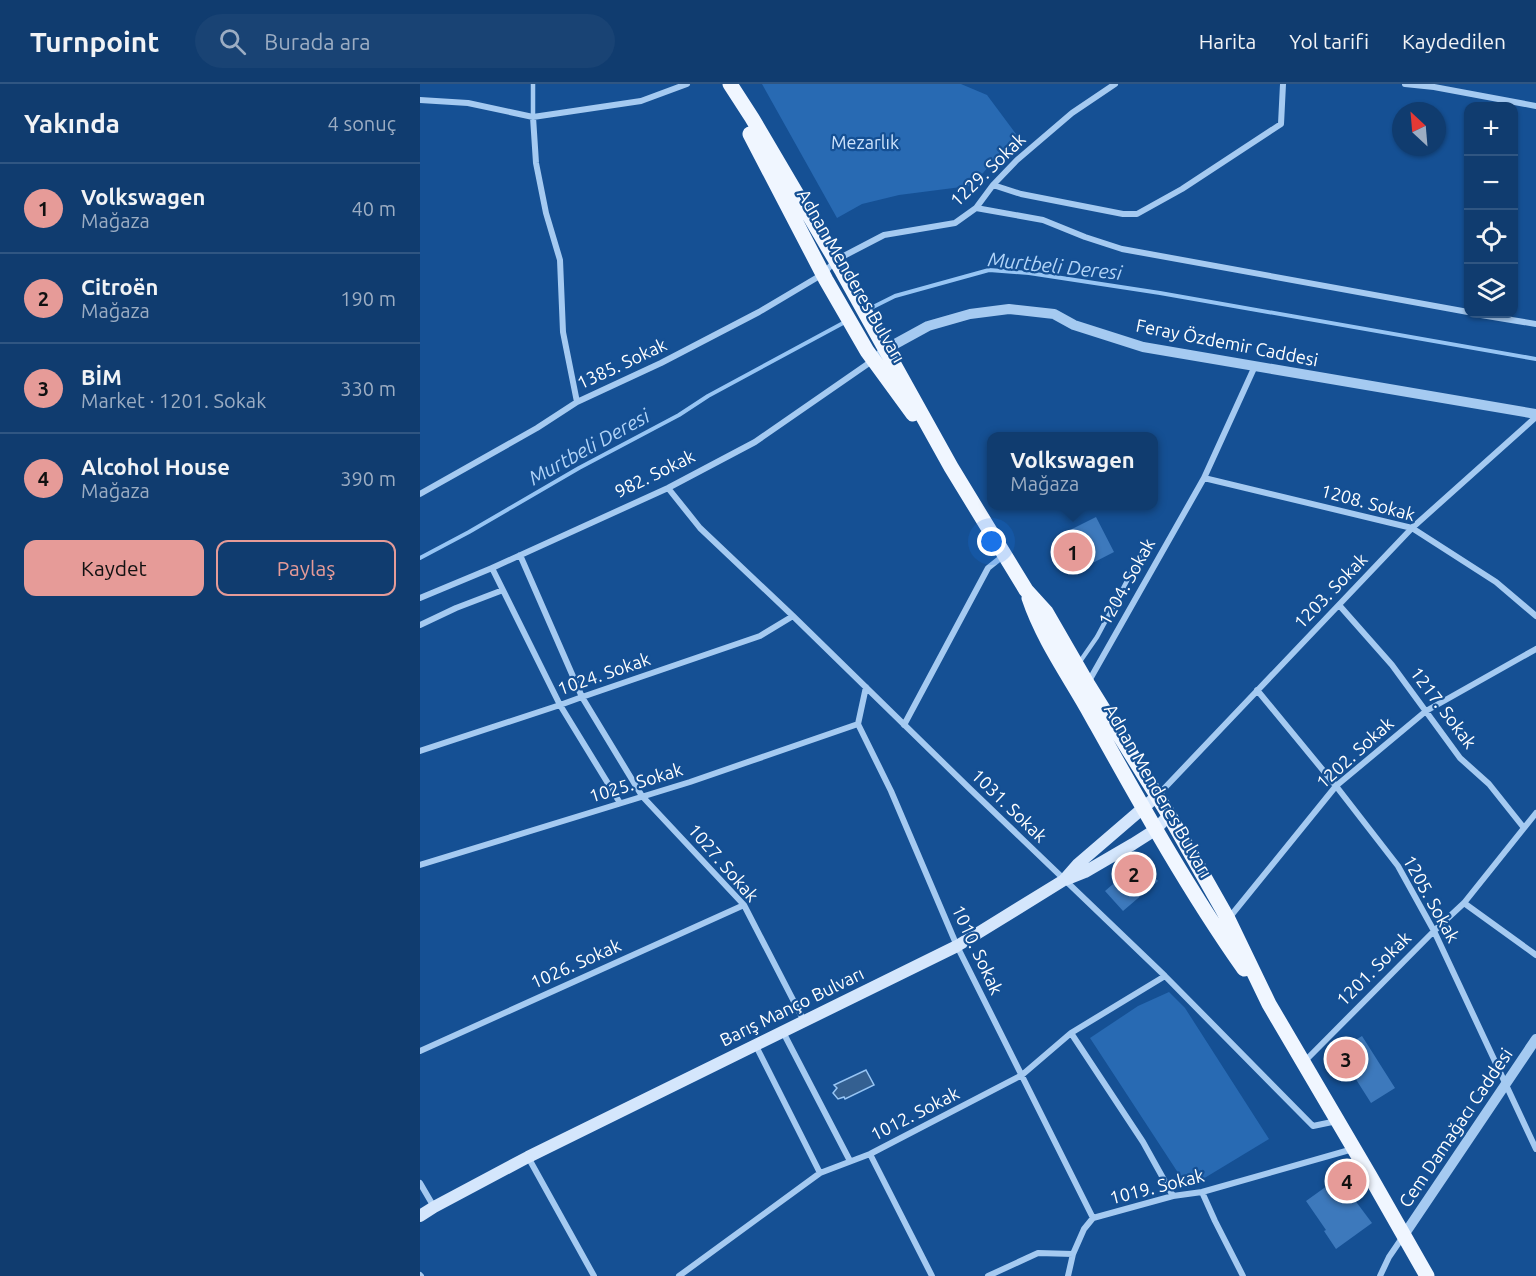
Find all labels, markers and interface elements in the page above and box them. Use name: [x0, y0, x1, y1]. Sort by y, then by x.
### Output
search box: [195, 14, 615, 68]
icon: search: [216, 25, 249, 58]
text: Turnpoint: [30, 26, 159, 57]
text: Burada ara: [264, 29, 371, 54]
text: Harita: [1199, 29, 1256, 53]
text: Yol tarifi: [1289, 29, 1369, 53]
text: Kaydedilen: [1402, 29, 1506, 53]
north arrow: [1392, 102, 1446, 156]
map controls: [1464, 102, 1518, 318]
button: +: [1464, 102, 1518, 156]
text: Yakında: [24, 109, 120, 138]
text: 4 sonuç: [328, 112, 396, 135]
street label: 1229. Sokak: [946, 129, 1029, 210]
park label: Mezarlık: [831, 132, 899, 152]
button: −: [1464, 156, 1518, 210]
text: Volkswagen: [81, 184, 205, 209]
street label: Adnan Menderes Bulvarı: [794, 185, 910, 366]
text: 1: [38, 197, 49, 220]
text: 40 m: [352, 197, 396, 220]
text: Mağaza: [81, 209, 150, 232]
button: locate: [1464, 210, 1518, 264]
water label: Murtbeli Deresi: [987, 247, 1124, 284]
button: layers: [1464, 264, 1518, 318]
text: Citroën: [81, 274, 158, 299]
text: 2: [38, 287, 49, 310]
text: 190 m: [340, 287, 396, 310]
text: Mağaza: [81, 299, 150, 322]
street label: Feray Özdemir Caddesi: [1134, 315, 1320, 369]
street label: 1385. Sokak: [574, 334, 670, 393]
text: BİM: [81, 364, 122, 389]
text: 3: [38, 377, 49, 400]
text: 330 m: [340, 377, 396, 400]
text: Market · 1201. Sokak: [81, 389, 266, 412]
water label: Murtbeli Deresi: [524, 403, 654, 489]
popup: [987, 432, 1158, 510]
street label: 982. Sokak: [611, 445, 698, 501]
text: Volkswagen: [1010, 447, 1135, 472]
text: Alcohol House: [81, 454, 230, 479]
text: 4: [38, 467, 49, 490]
text: 390 m: [340, 467, 396, 490]
text: Mağaza: [1010, 472, 1079, 495]
text: Mağaza: [81, 479, 150, 502]
street label: 1208. Sokak: [1319, 480, 1417, 524]
your location: [977, 527, 1006, 556]
pin: 1: [1054, 530, 1092, 574]
street label: 1204. Sokak: [1094, 534, 1158, 629]
button: Kaydet: [24, 540, 204, 596]
button: Paylaş: [216, 540, 396, 596]
street label: 1203. Sokak: [1290, 549, 1371, 632]
street label: 1024. Sokak: [555, 648, 653, 698]
street label: 1217. Sokak: [1407, 663, 1481, 752]
street label: Adnan Menderes Bulvarı: [1101, 700, 1217, 881]
street label: 1202. Sokak: [1312, 713, 1397, 792]
street label: 1025. Sokak: [587, 758, 685, 806]
street label: 1031. Sokak: [968, 765, 1051, 846]
street label: 1027. Sokak: [685, 819, 763, 905]
street label: 1205. Sokak: [1400, 851, 1464, 946]
pin: 2: [1114, 852, 1154, 896]
street label: 1010. Sokak: [948, 902, 1007, 998]
street label: 1201. Sokak: [1332, 927, 1414, 1009]
street label: 1026. Sokak: [527, 934, 624, 992]
street label: Barış Manço Bulvarı: [716, 963, 867, 1050]
pin: 3: [1326, 1036, 1366, 1082]
street label: Cem Damağacı Caddesi: [1395, 1044, 1516, 1211]
street label: 1012. Sokak: [867, 1082, 962, 1144]
pin: 4: [1328, 1158, 1366, 1204]
street label: 1019. Sokak: [1107, 1165, 1206, 1207]

